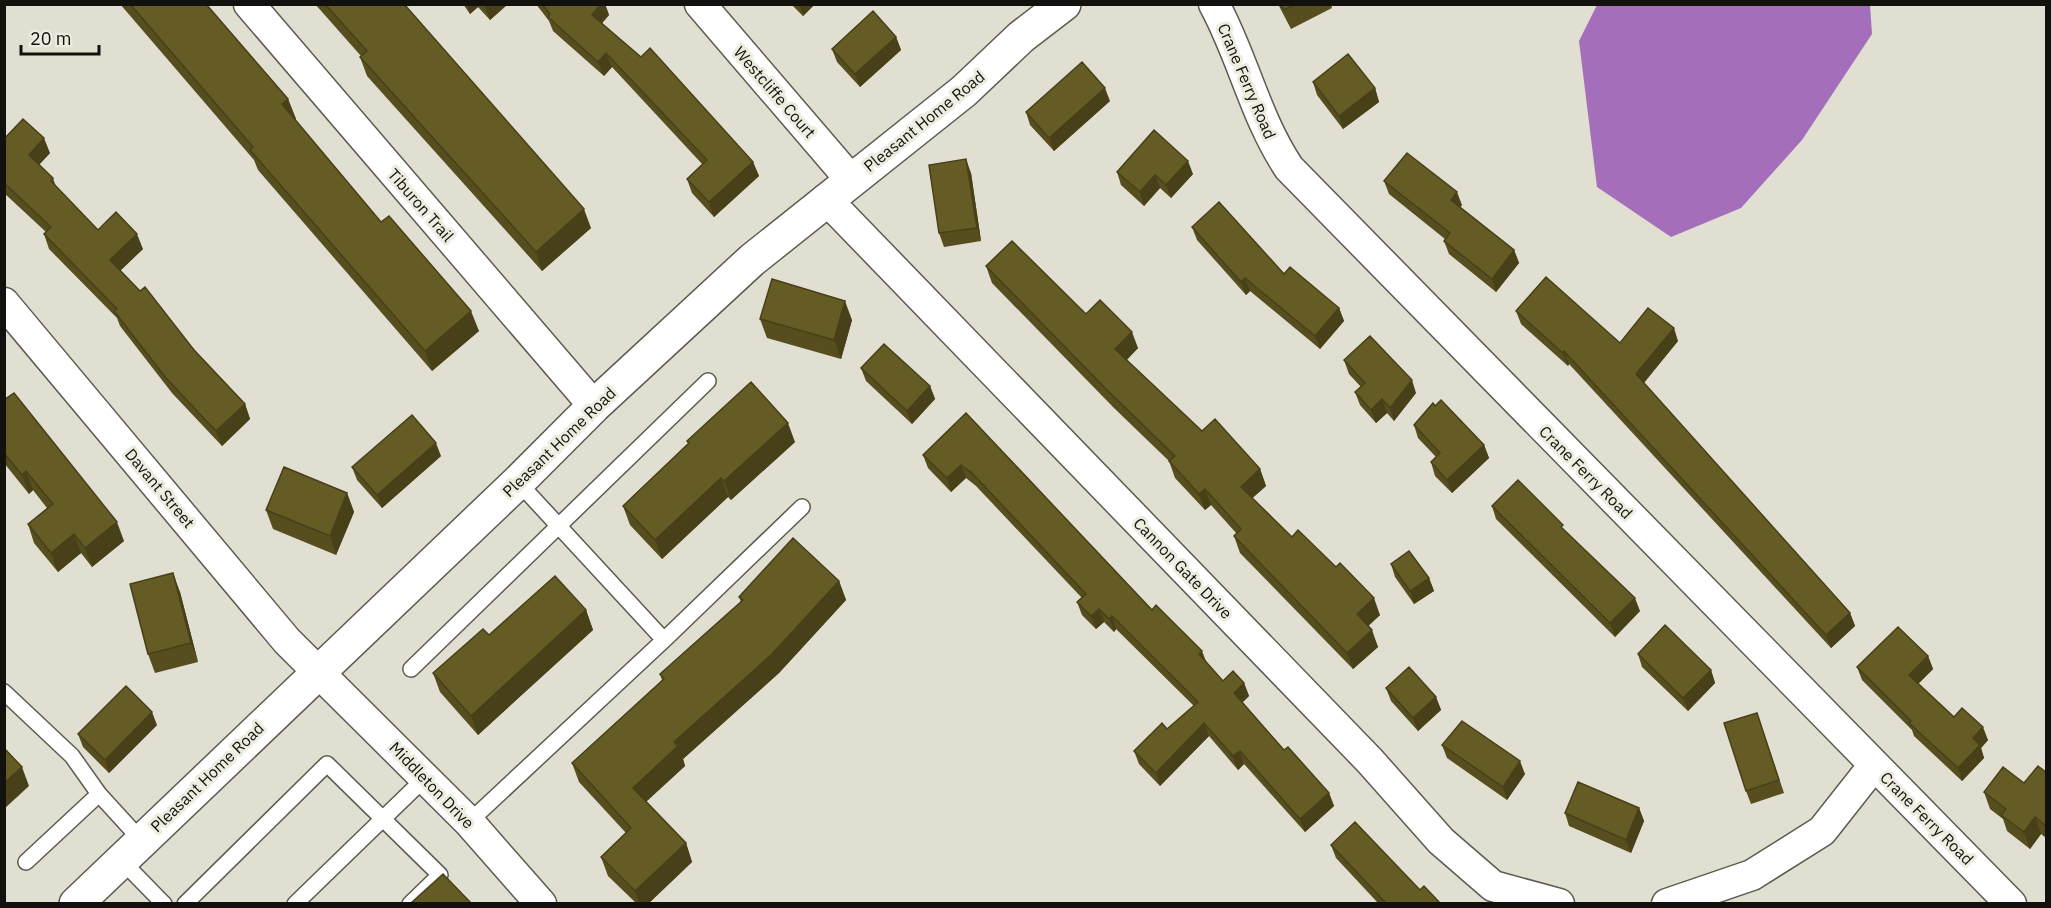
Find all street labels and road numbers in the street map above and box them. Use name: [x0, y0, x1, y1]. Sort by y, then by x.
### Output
street label: Crane Ferry Road: [1214, 20, 1280, 142]
street label: Westcliffe Court: [730, 42, 820, 142]
street label: Pleasant Home Road: [860, 66, 988, 176]
street label: Tiburon Trail: [384, 164, 458, 246]
street label: Pleasant Home Road: [498, 383, 620, 501]
street label: Crane Ferry Road: [1535, 421, 1637, 523]
street label: Davant Street: [121, 444, 199, 532]
street label: Cannon Gate Drive: [1129, 513, 1237, 623]
street label: Pleasant Home Road: [146, 718, 268, 836]
street label: Middleton Drive: [385, 737, 479, 833]
street label: Crane Ferry Road: [1876, 767, 1978, 869]

